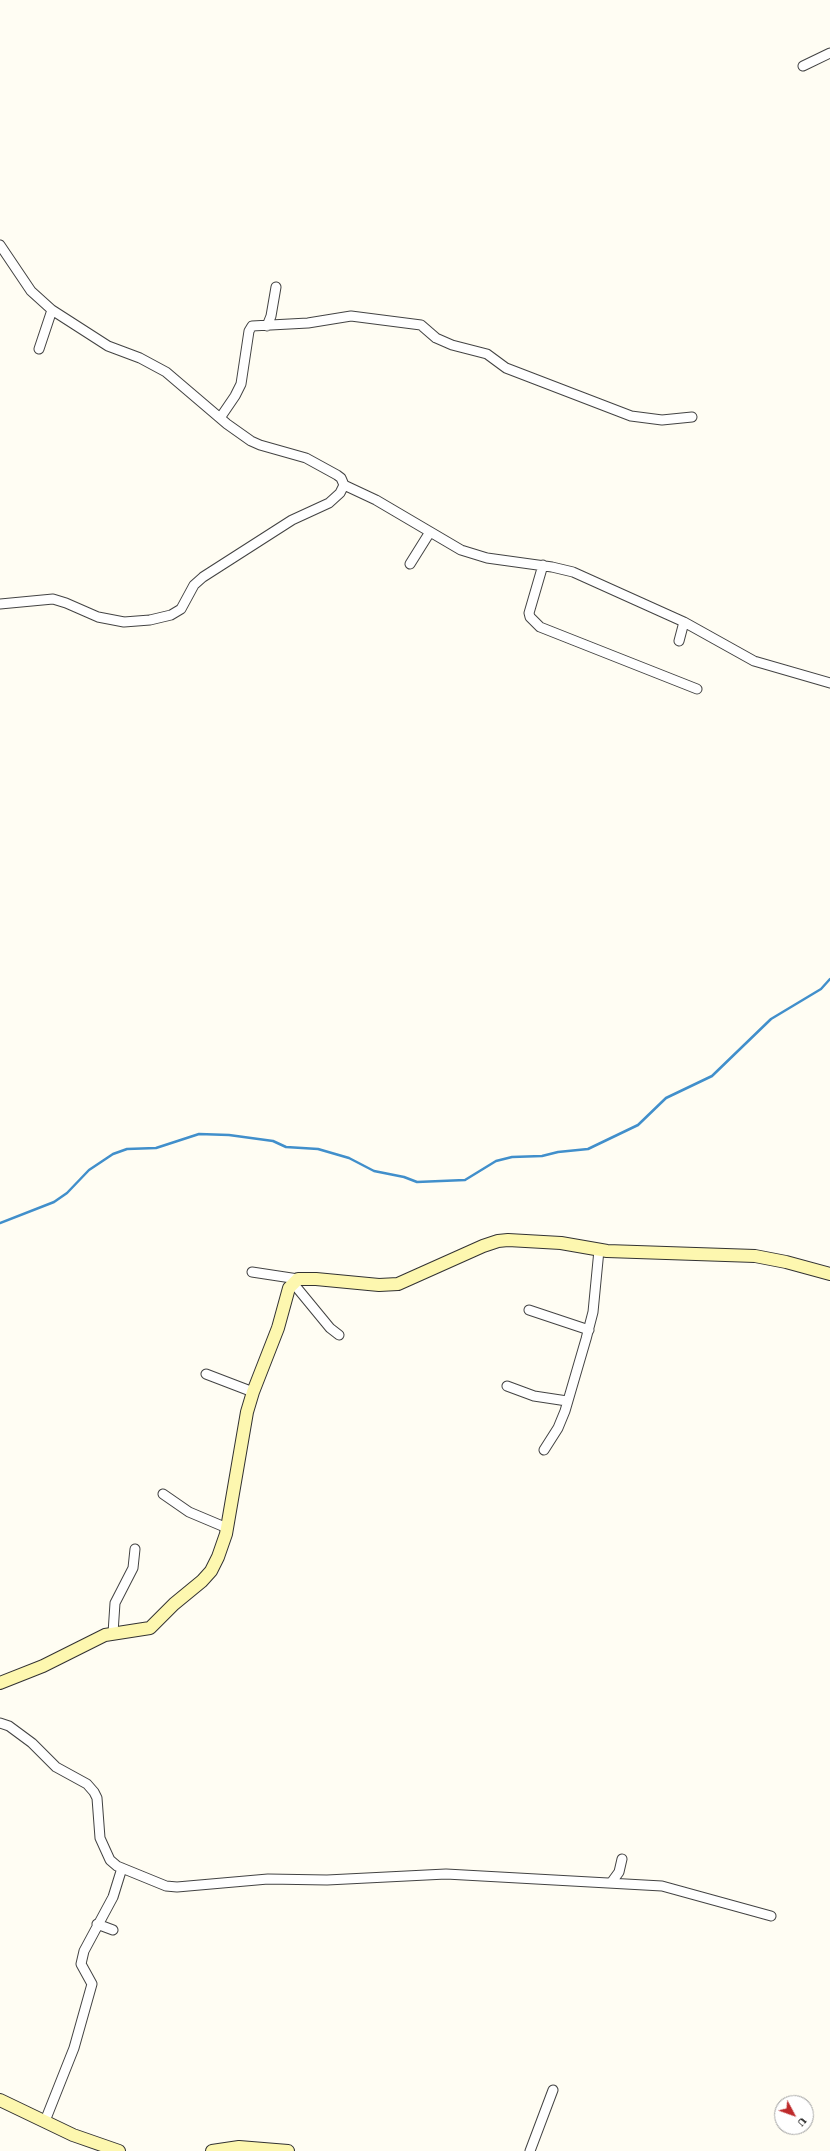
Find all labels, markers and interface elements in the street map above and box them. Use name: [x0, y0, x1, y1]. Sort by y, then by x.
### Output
north arrow: [774, 2095, 814, 2135]
text: U: [795, 2115, 809, 2129]

